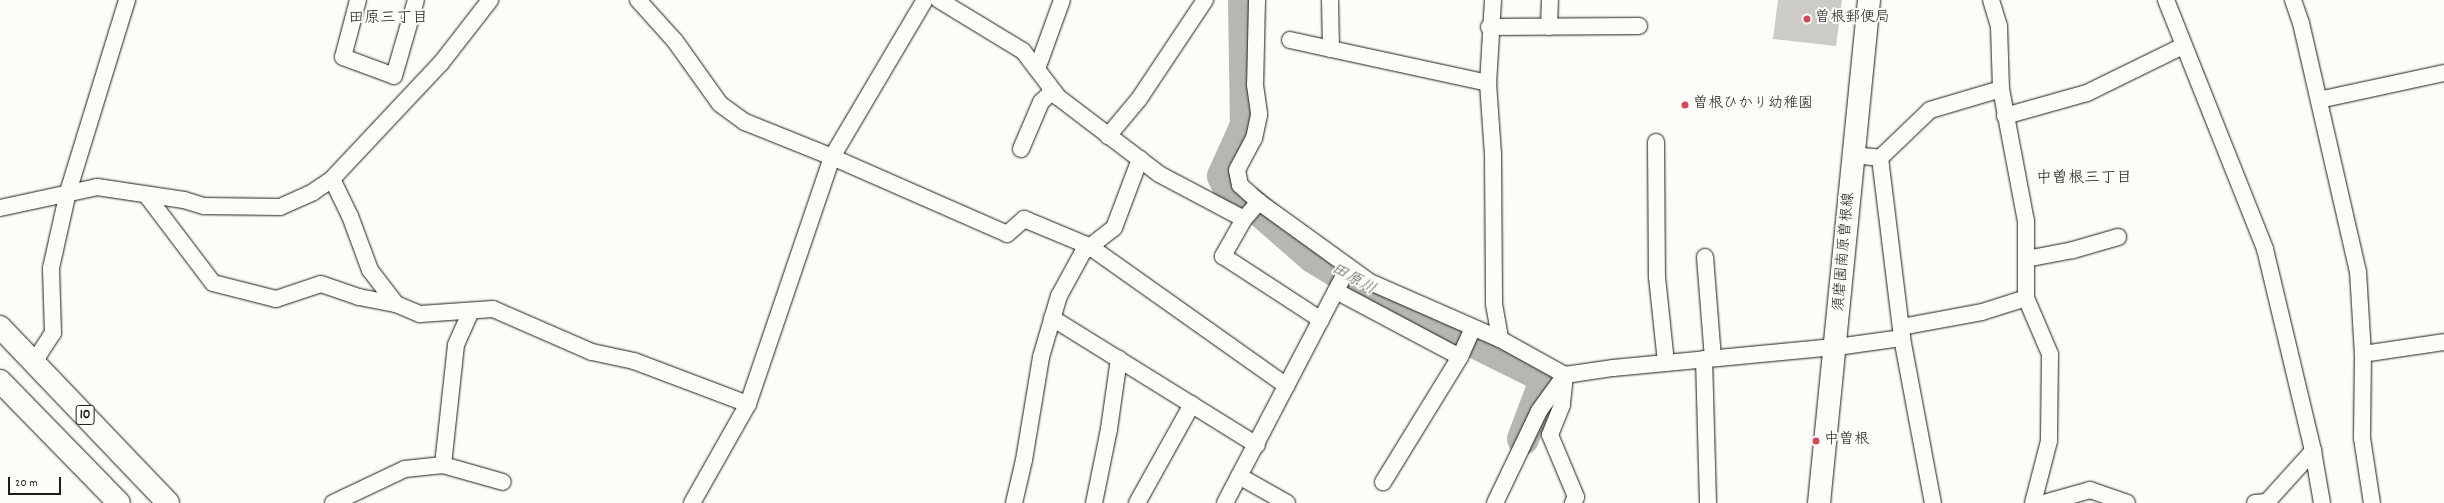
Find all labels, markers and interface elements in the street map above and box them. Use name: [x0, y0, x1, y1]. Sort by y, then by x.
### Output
district label: 田原三丁目: [348, 9, 428, 29]
place label: 曽根郵便局: [1815, 10, 1890, 28]
marker: 曽根郵便局: [1802, 14, 1812, 24]
place label: 曽根ひかり幼稚園: [1693, 96, 1813, 114]
marker: 曽根ひかり幼稚園: [1680, 100, 1690, 110]
district label: 中曽根三丁目: [2036, 169, 2132, 189]
street label: 須磨園南原曽根線: [1831, 191, 1859, 313]
water label: 田原川: [1327, 260, 1379, 300]
road number: 10: [75, 403, 95, 427]
place label: 中曽根: [1824, 432, 1869, 450]
marker: 中曽根: [1811, 436, 1821, 446]
scale bar: [10, 469, 63, 495]
text: 20 m: [15, 475, 38, 492]

